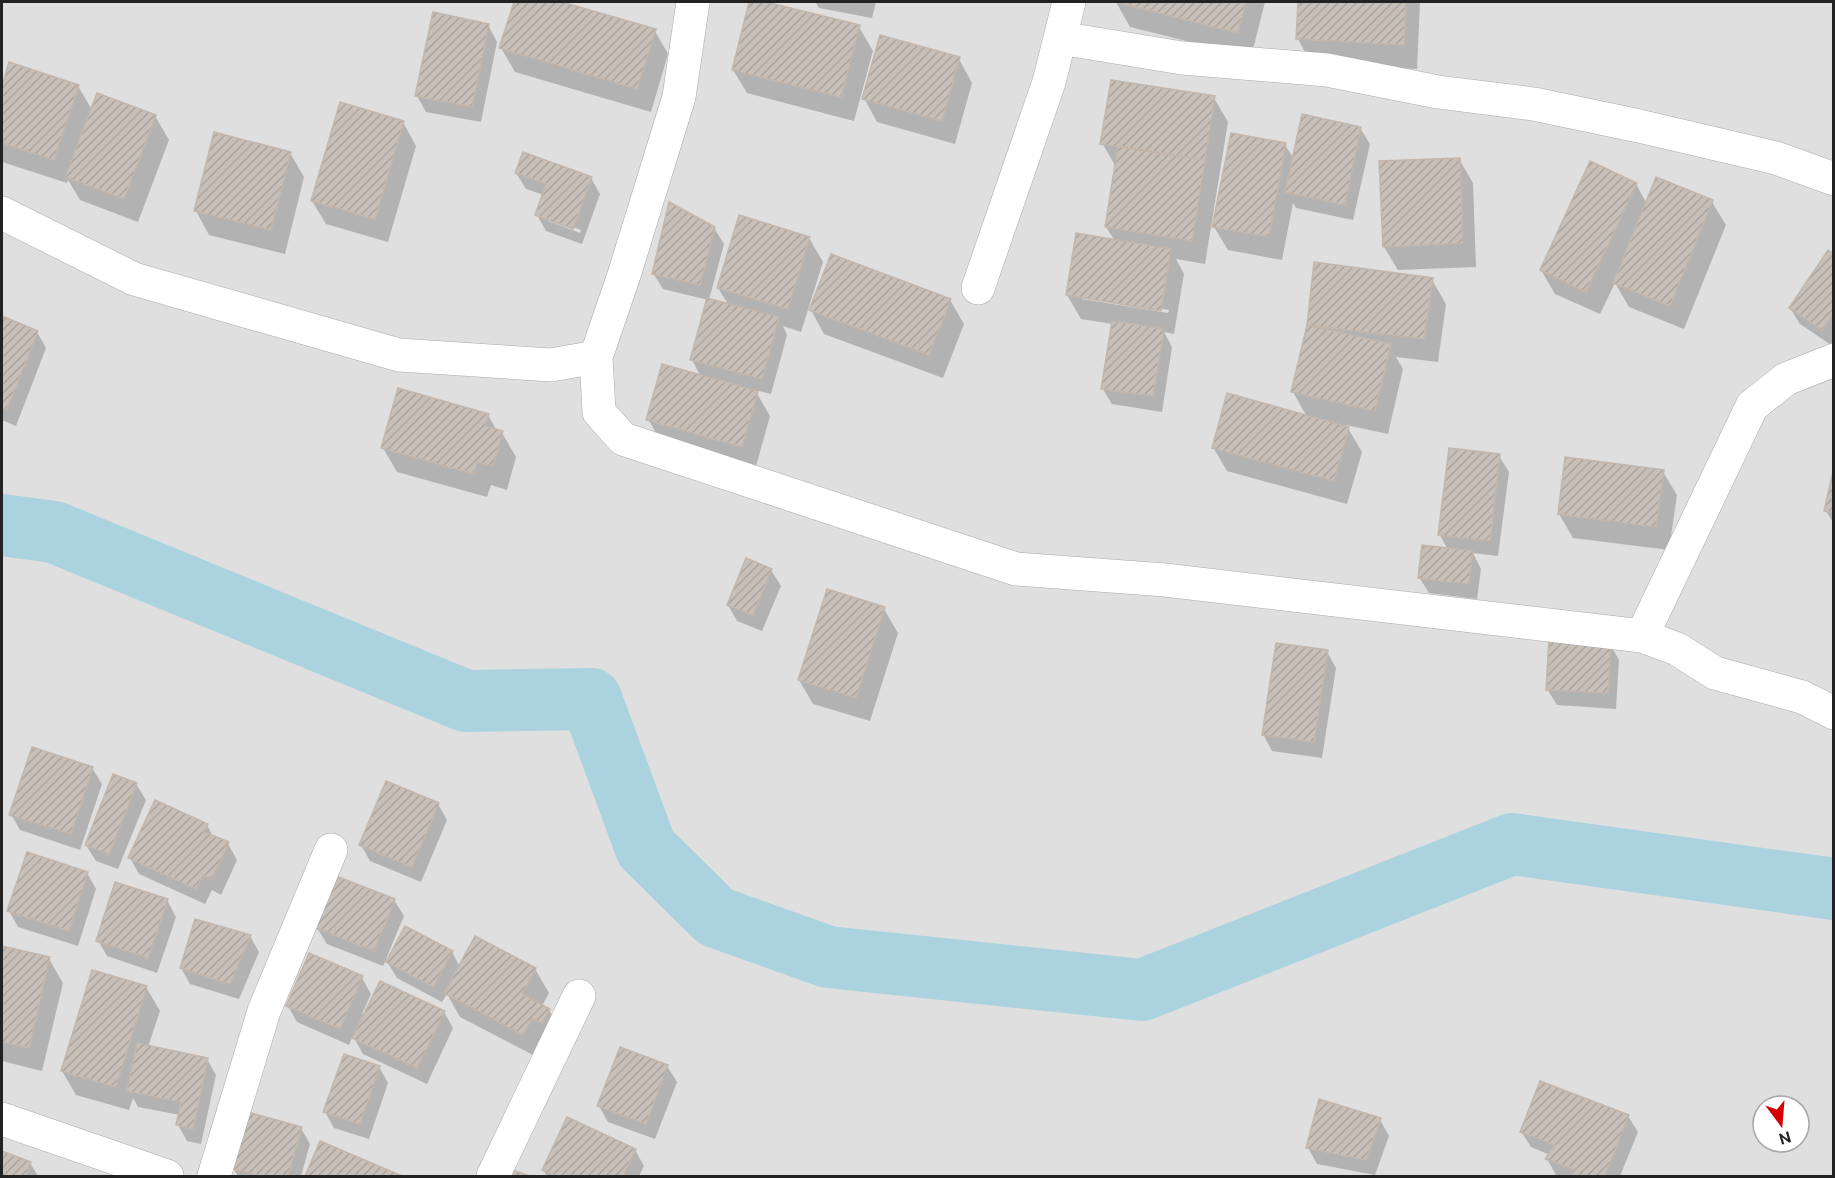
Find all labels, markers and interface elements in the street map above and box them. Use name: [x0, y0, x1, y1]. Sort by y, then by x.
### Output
north arrow: [1751, 1094, 1811, 1154]
text: N: [1777, 1128, 1793, 1149]

